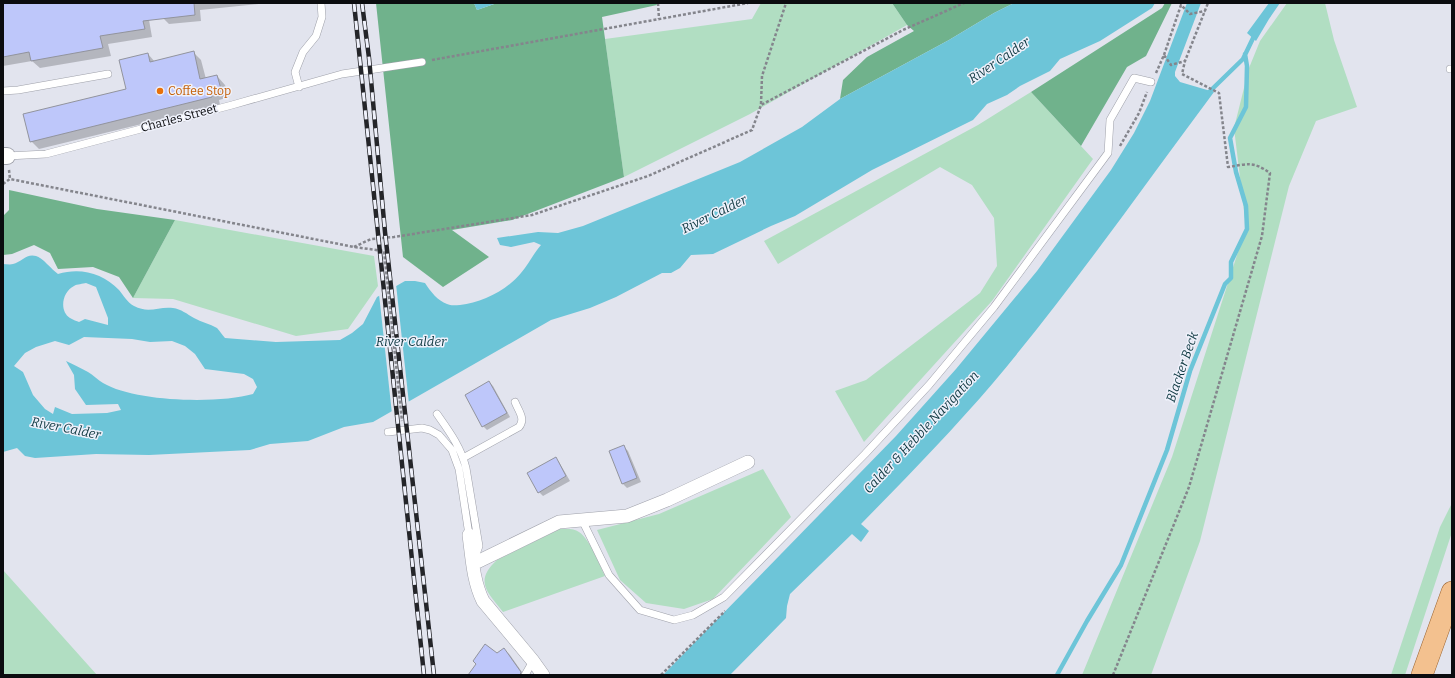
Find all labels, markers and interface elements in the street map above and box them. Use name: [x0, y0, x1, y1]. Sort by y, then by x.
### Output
water label: River Calder: [966, 34, 1033, 86]
place label: Coffee Stop: [168, 84, 231, 98]
marker: Coffee Stop: [155, 86, 165, 96]
street label: Charles Street: [139, 101, 219, 135]
water label: River Calder: [679, 192, 750, 236]
water label: Blacker Beck: [1163, 329, 1201, 404]
water label: River Calder: [376, 334, 447, 349]
water label: Calder & Hebble Navigation: [860, 368, 982, 496]
water label: River Calder: [30, 414, 103, 442]

